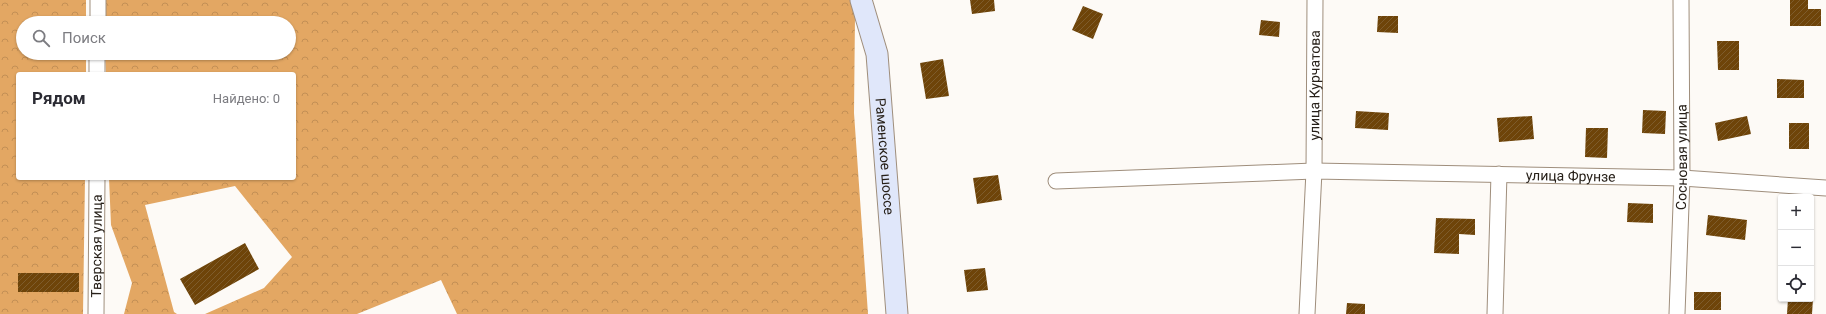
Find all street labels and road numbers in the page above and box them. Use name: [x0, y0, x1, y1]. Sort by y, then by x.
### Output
street label: улица Курчатова: [1306, 30, 1323, 140]
street label: Раменское шоссе: [872, 97, 897, 216]
street label: Сосновая улица: [1673, 104, 1690, 210]
street label: улица Фрунзе: [1526, 167, 1616, 185]
street label: Тверская улица: [88, 194, 105, 298]

